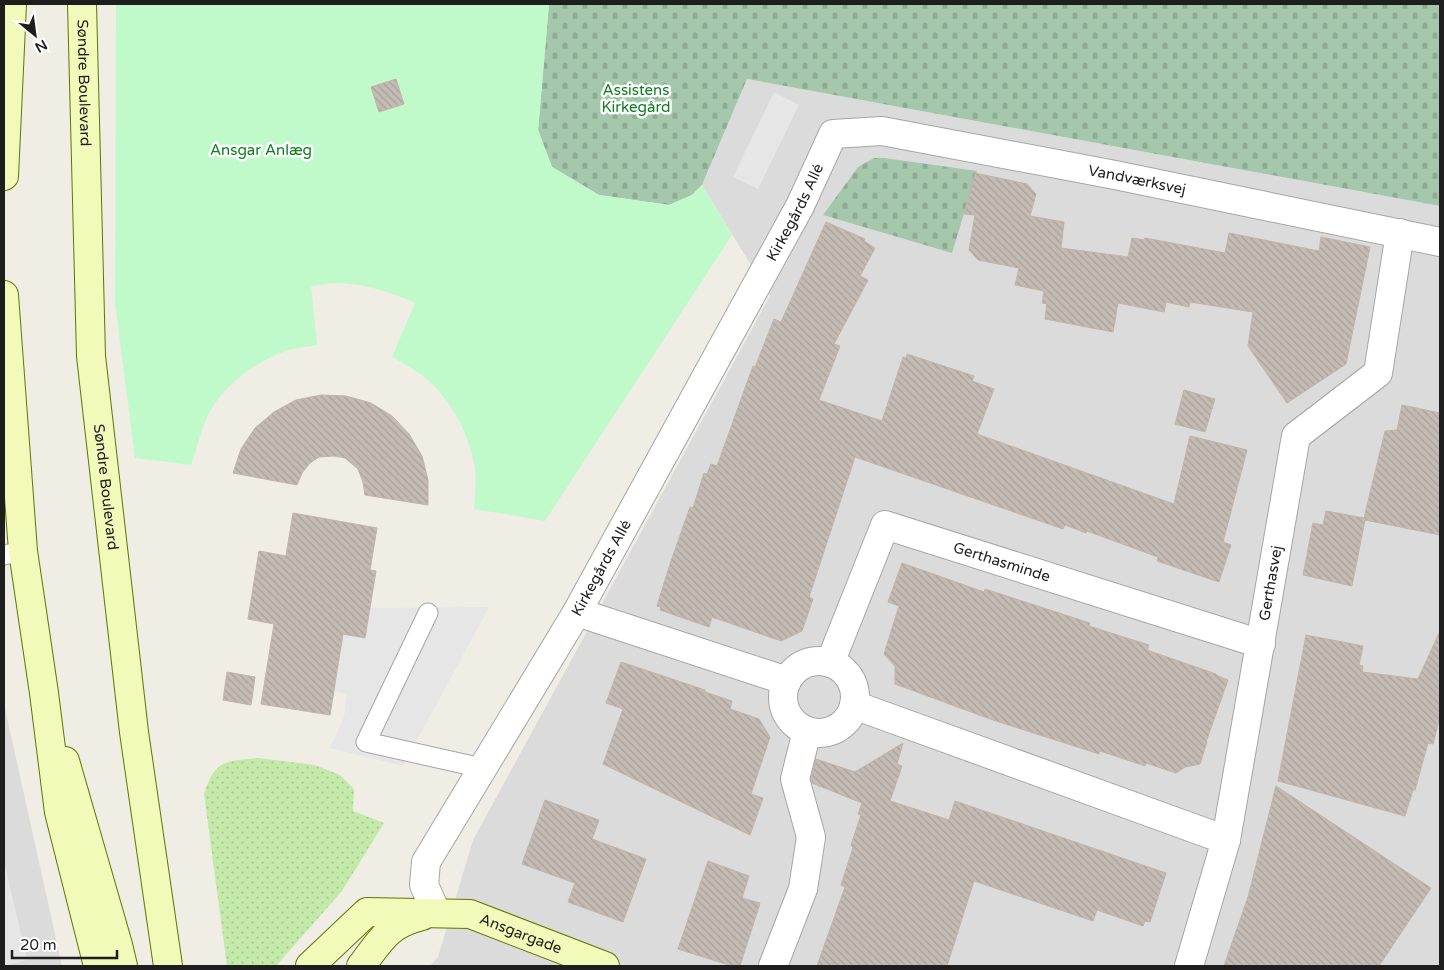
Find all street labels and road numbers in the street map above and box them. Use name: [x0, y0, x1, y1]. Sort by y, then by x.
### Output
street label: Søndre Boulevard: [73, 19, 95, 147]
street label: Kirkegårds Allé: [762, 161, 827, 264]
street label: Vandværksvej: [1087, 161, 1188, 198]
street label: Søndre Boulevard: [90, 423, 122, 551]
street label: Kirkegårds Allé: [568, 517, 635, 619]
street label: Gerthasminde: [951, 538, 1052, 586]
street label: Gerthasvej: [1255, 544, 1286, 622]
street label: Ansgargade: [477, 910, 565, 958]

